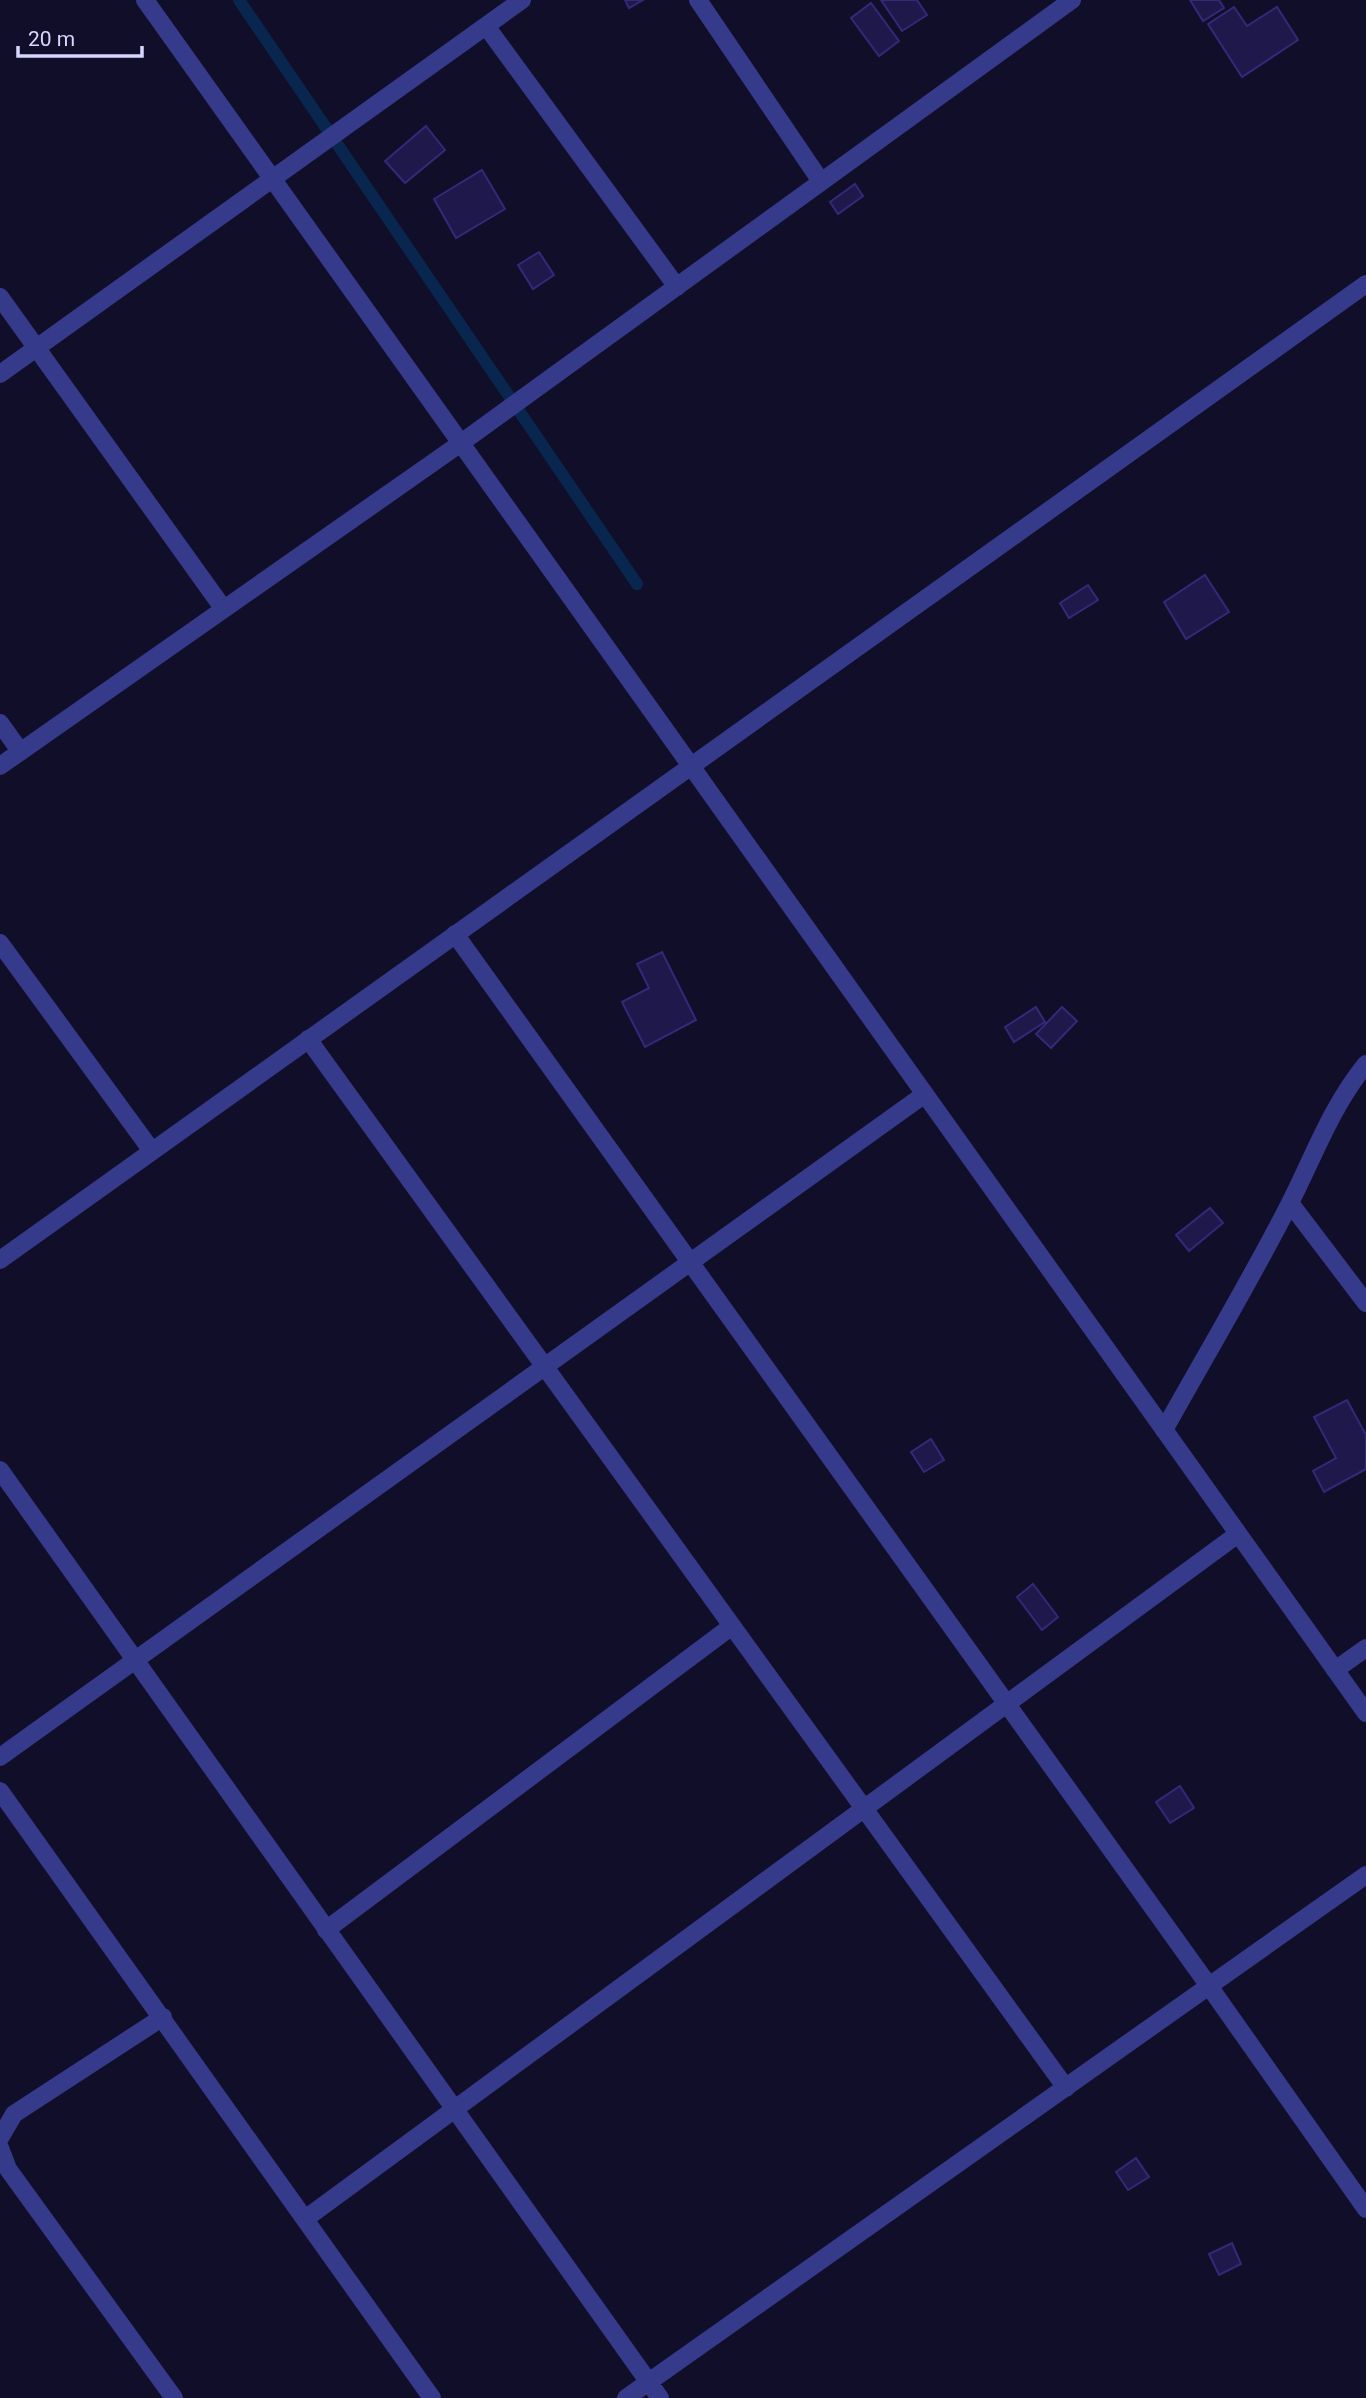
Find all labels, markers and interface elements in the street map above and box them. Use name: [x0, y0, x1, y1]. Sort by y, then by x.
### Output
scale bar: [18, 14, 142, 58]
text: 20 m: [28, 27, 75, 51]

